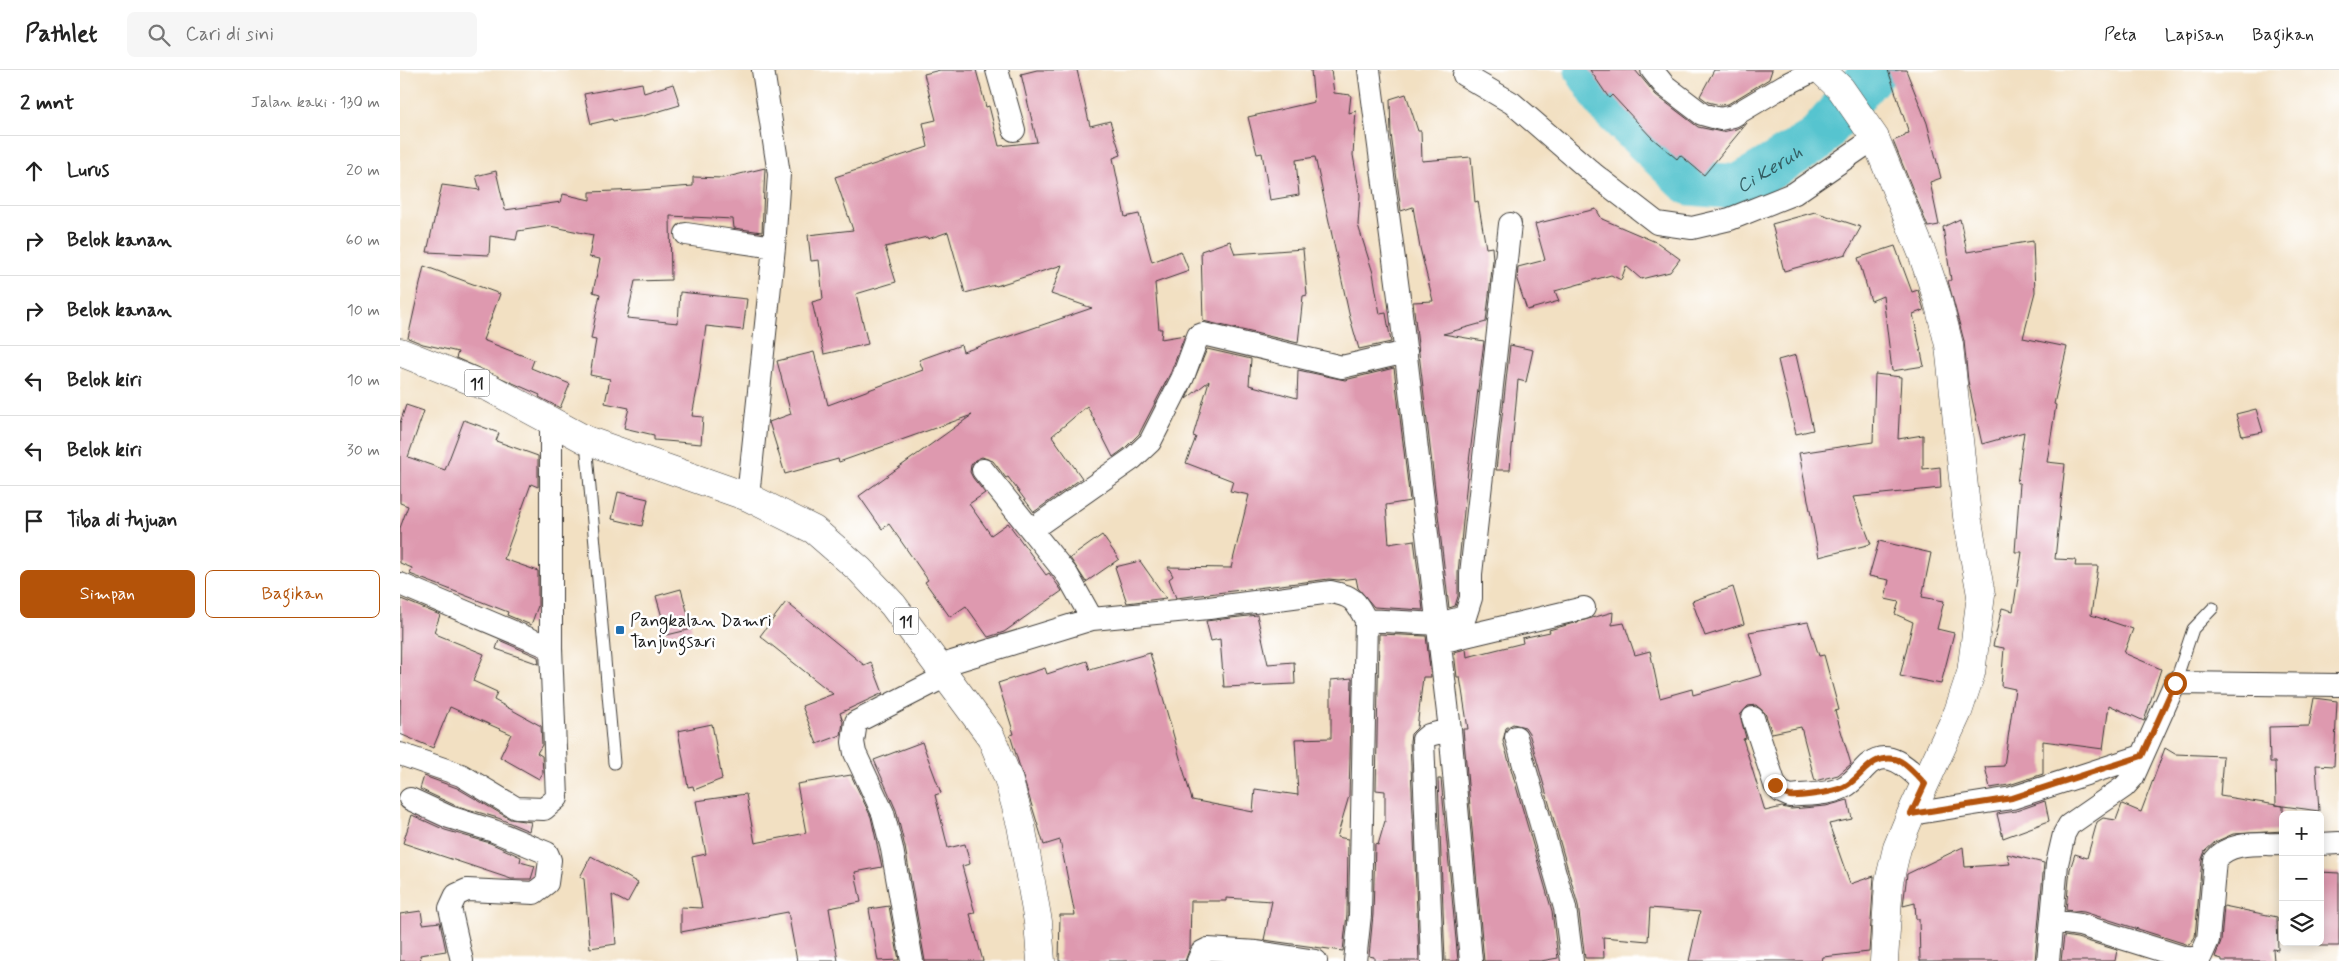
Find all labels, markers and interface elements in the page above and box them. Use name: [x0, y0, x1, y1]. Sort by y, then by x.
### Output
search box: [127, 12, 477, 57]
text: Pathlet: [25, 19, 97, 50]
icon: search: [145, 21, 173, 49]
text: Cari di sini: [185, 22, 274, 47]
text: Peta: [2104, 23, 2137, 47]
text: Lapisan: [2165, 23, 2224, 47]
text: Bagikan: [2252, 23, 2314, 47]
text: 2 mnt: [20, 89, 74, 117]
text: Jalan kaki · 130 m: [251, 92, 380, 113]
water label: Ci Keruh: [1732, 140, 1807, 199]
icon: ahead: [20, 157, 48, 185]
text: Lurus: [67, 158, 109, 183]
text: 20 m: [346, 160, 380, 181]
icon: right: [20, 227, 48, 255]
text: Belok kanan: [67, 228, 172, 253]
text: 60 m: [346, 230, 380, 251]
icon: right: [20, 297, 48, 325]
text: Belok kanan: [67, 298, 172, 323]
text: 10 m: [347, 300, 380, 321]
icon: left: [20, 367, 48, 395]
text: Belok kiri: [67, 368, 142, 393]
text: 10 m: [347, 370, 380, 391]
road number: 11: [464, 370, 490, 396]
icon: left: [20, 437, 48, 465]
text: Belok kiri: [67, 438, 142, 463]
text: 30 m: [347, 440, 380, 461]
icon: arrive: [20, 507, 48, 535]
text: Tiba di tujuan: [67, 508, 178, 533]
button: Simpan: [20, 570, 195, 618]
button: Bagikan: [205, 570, 380, 618]
road number: 11: [894, 608, 918, 634]
place label: Pangkalan Damri Tanjungsari: [630, 609, 772, 656]
marker: Pangkalan Damri Tanjungsari: [614, 624, 626, 636]
route start: [2164, 672, 2187, 695]
route end: [1764, 774, 1787, 797]
map controls: [2279, 811, 2324, 946]
button: +: [2279, 811, 2324, 856]
button: −: [2279, 856, 2324, 901]
button: layers: [2279, 901, 2324, 946]

